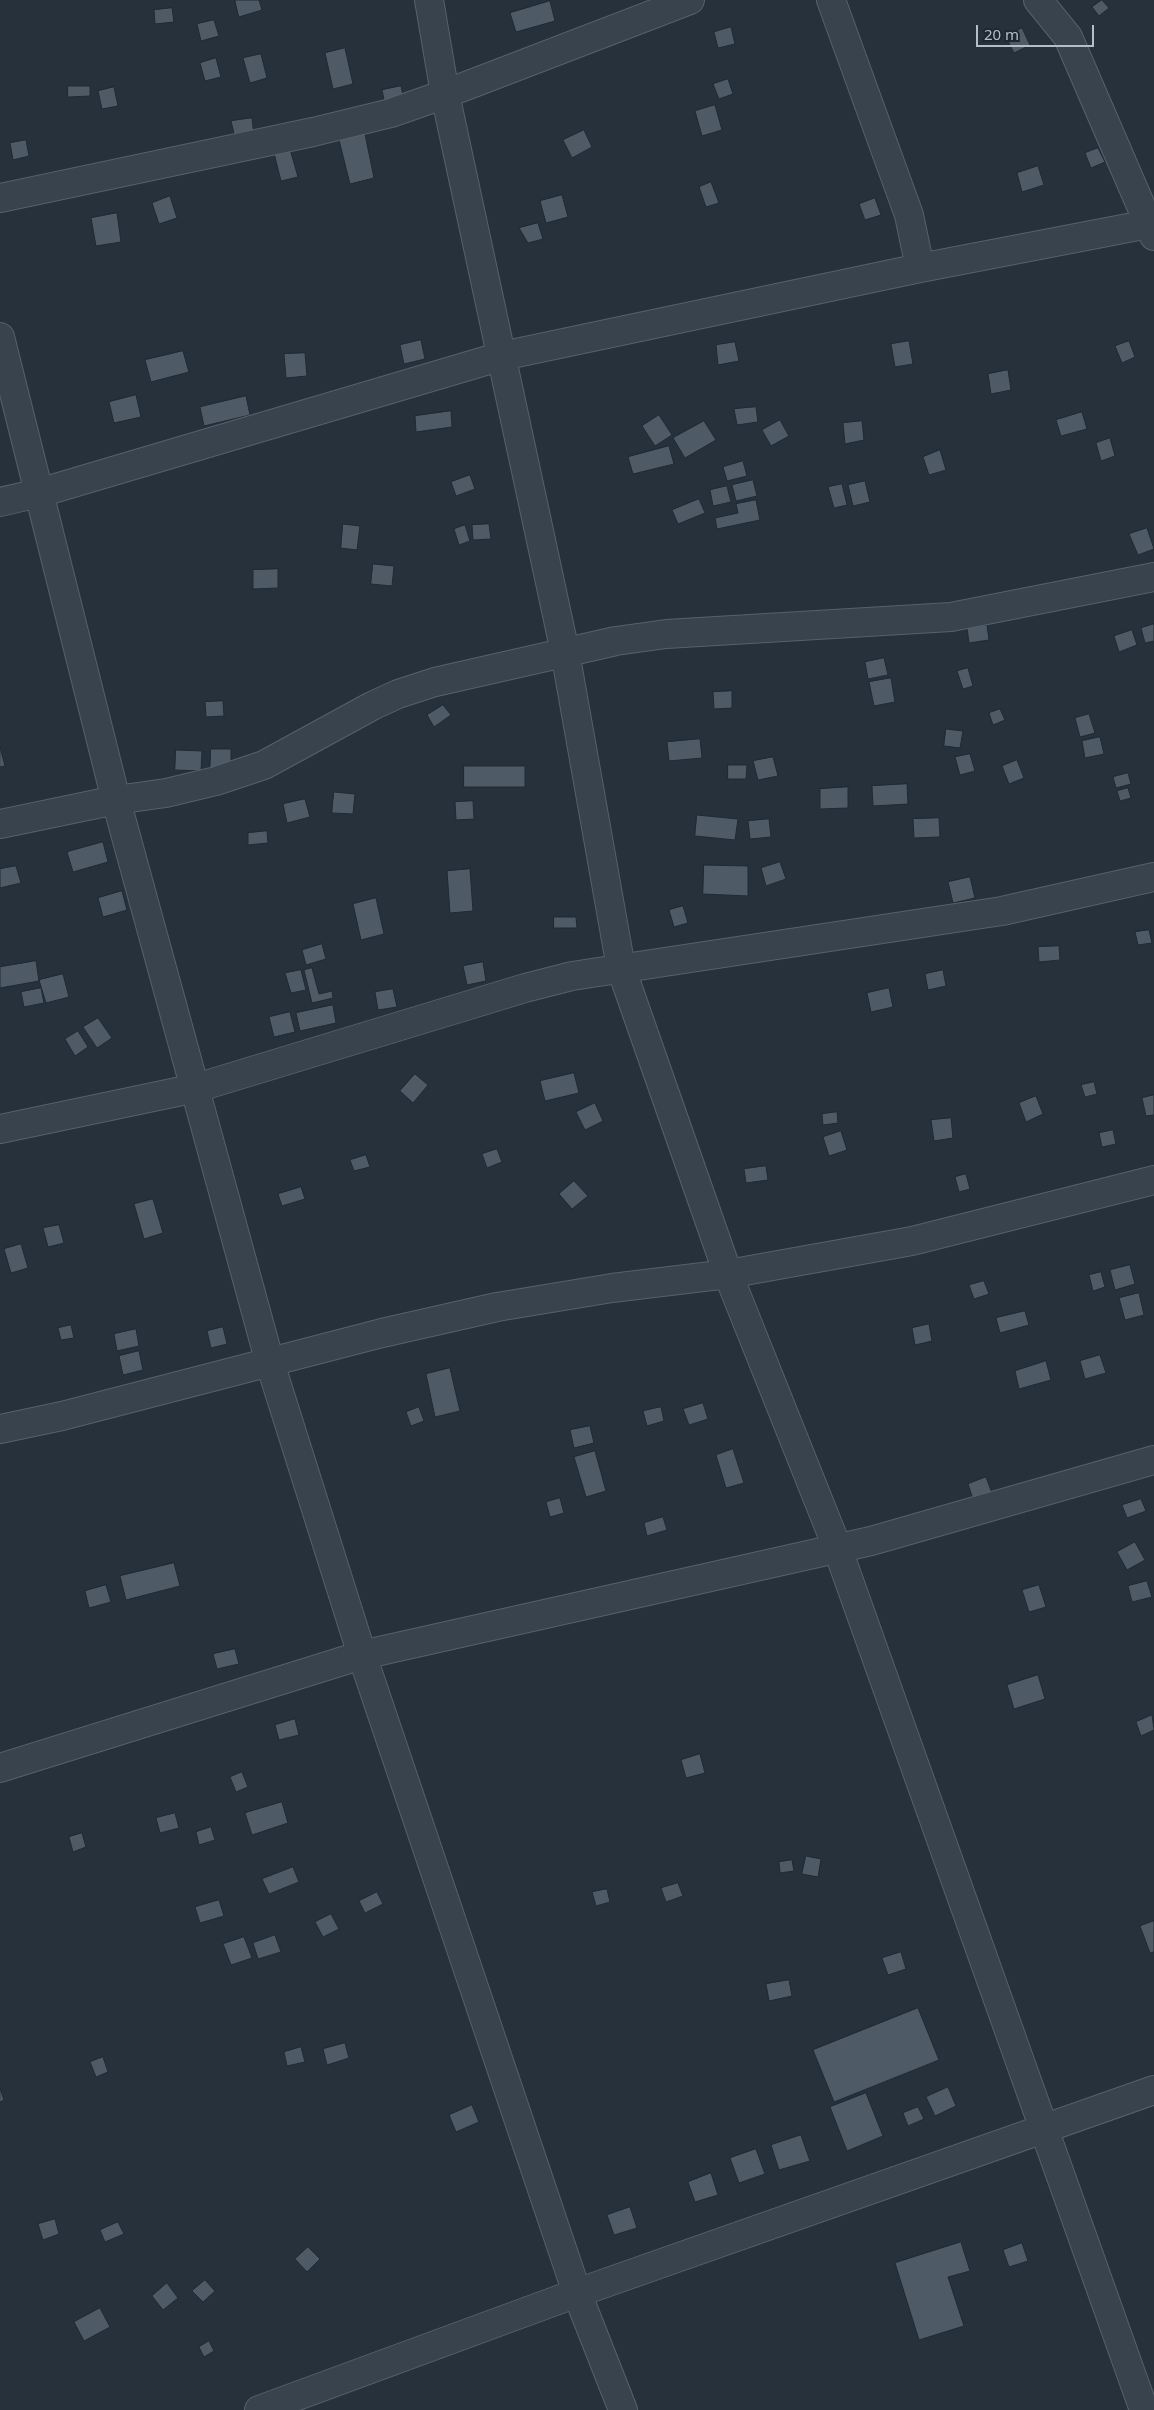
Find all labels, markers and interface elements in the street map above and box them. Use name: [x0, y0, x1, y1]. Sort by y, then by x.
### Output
scale bar: [979, 15, 1096, 47]
text: 20 m: [984, 24, 1019, 44]

